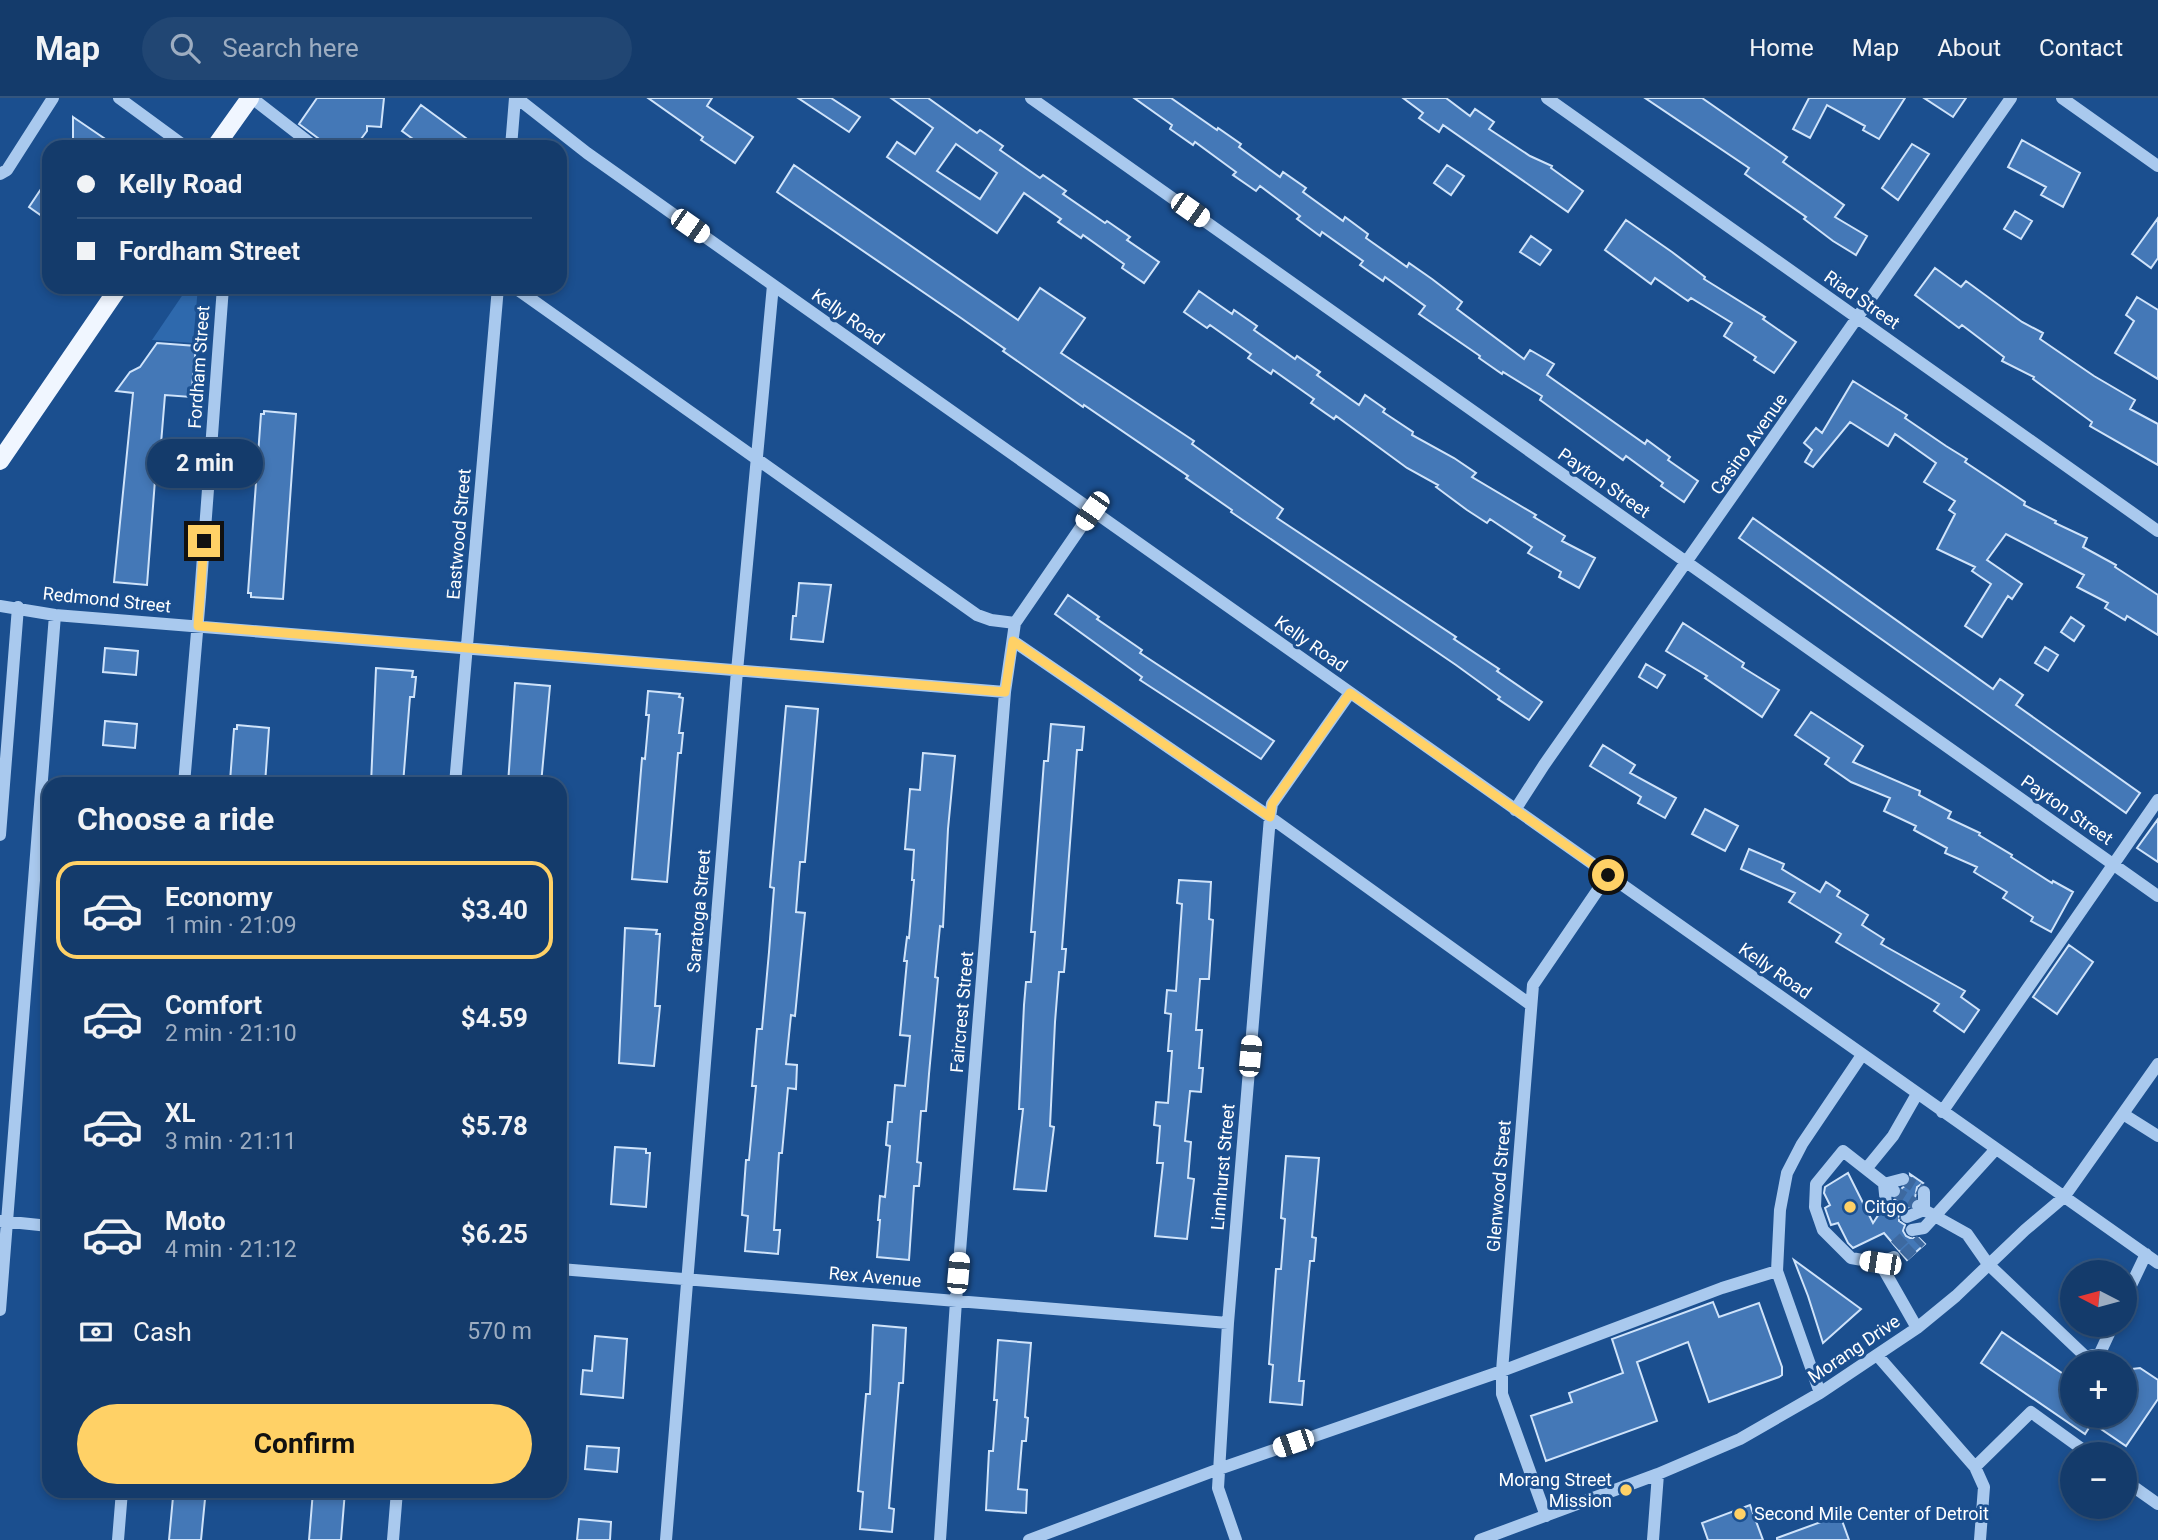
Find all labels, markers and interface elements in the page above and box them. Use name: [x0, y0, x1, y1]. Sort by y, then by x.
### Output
search box: [142, 17, 632, 80]
text: Map: [35, 29, 100, 68]
icon: search: [166, 29, 204, 67]
text: Search here: [222, 33, 359, 63]
text: Home: [1749, 34, 1814, 62]
text: Map: [1852, 34, 1899, 62]
text: About: [1937, 34, 2001, 62]
text: Contact: [2039, 34, 2123, 62]
text: Kelly Road: [119, 169, 242, 199]
car: [1167, 189, 1214, 231]
car: [667, 205, 714, 247]
text: Fordham Street: [119, 236, 300, 266]
street label: Riad Street: [1820, 266, 1904, 333]
street label: Kelly Road: [808, 284, 889, 349]
street label: Fordham Street: [184, 304, 213, 429]
street label: Casino Avenue: [1706, 389, 1791, 498]
callout: 2 min: [146, 440, 262, 488]
street label: Payton Street: [1554, 443, 1654, 522]
text: 2 min: [176, 450, 234, 477]
street label: Eastwood Street: [442, 468, 475, 600]
car: [1072, 488, 1113, 534]
route end: [188, 525, 220, 557]
street label: Redmond Street: [42, 582, 172, 617]
street label: Kelly Road: [1271, 611, 1352, 676]
street label: Payton Street: [2017, 770, 2117, 849]
text: Choose a ride: [77, 800, 274, 838]
street label: Saratoga Street: [683, 848, 714, 974]
route start: [1592, 859, 1624, 891]
icon: car: [81, 879, 144, 942]
text: Economy: [165, 882, 272, 912]
text: $3.40: [461, 895, 528, 925]
text: 1 min · 21:09: [165, 912, 297, 939]
street label: Kelly Road: [1735, 938, 1816, 1003]
street label: Faircrest Street: [946, 950, 977, 1074]
icon: car: [81, 987, 144, 1050]
text: Comfort: [165, 990, 262, 1020]
text: $4.59: [461, 1003, 528, 1033]
text: 2 min · 21:10: [165, 1020, 297, 1047]
car: [1238, 1034, 1263, 1078]
icon: car: [81, 1095, 144, 1158]
text: XL: [165, 1098, 196, 1128]
street label: Linnhurst Street: [1207, 1103, 1239, 1231]
text: $5.78: [461, 1111, 528, 1141]
street label: Glenwood Street: [1482, 1119, 1515, 1253]
text: 3 min · 21:11: [165, 1128, 297, 1155]
place label: Citgo: [1864, 1196, 1906, 1217]
marker: Citgo: [1842, 1199, 1858, 1215]
icon: car: [81, 1203, 144, 1266]
text: Moto: [165, 1206, 226, 1236]
text: $6.25: [461, 1219, 528, 1249]
text: 4 min · 21:12: [165, 1236, 297, 1263]
car: [1858, 1249, 1903, 1277]
car: [946, 1251, 971, 1295]
north arrow: [2060, 1260, 2137, 1337]
map controls: [2060, 1260, 2137, 1519]
street label: Rex Avenue: [828, 1262, 922, 1291]
street label: Morang Drive: [1804, 1310, 1904, 1387]
icon: cash: [77, 1313, 115, 1351]
text: Cash: [133, 1317, 192, 1347]
text: 570 m: [467, 1318, 532, 1345]
button: +: [2060, 1351, 2137, 1428]
button: Confirm: [77, 1404, 532, 1484]
car: [1270, 1426, 1317, 1460]
button: −: [2060, 1442, 2137, 1519]
place label: Morang Street Mission: [1498, 1469, 1612, 1511]
marker: Morang Street Mission: [1618, 1482, 1634, 1498]
place label: Second Mile Center of Detroit: [1754, 1503, 1989, 1524]
marker: Second Mile Center of Detroit: [1732, 1506, 1748, 1522]

